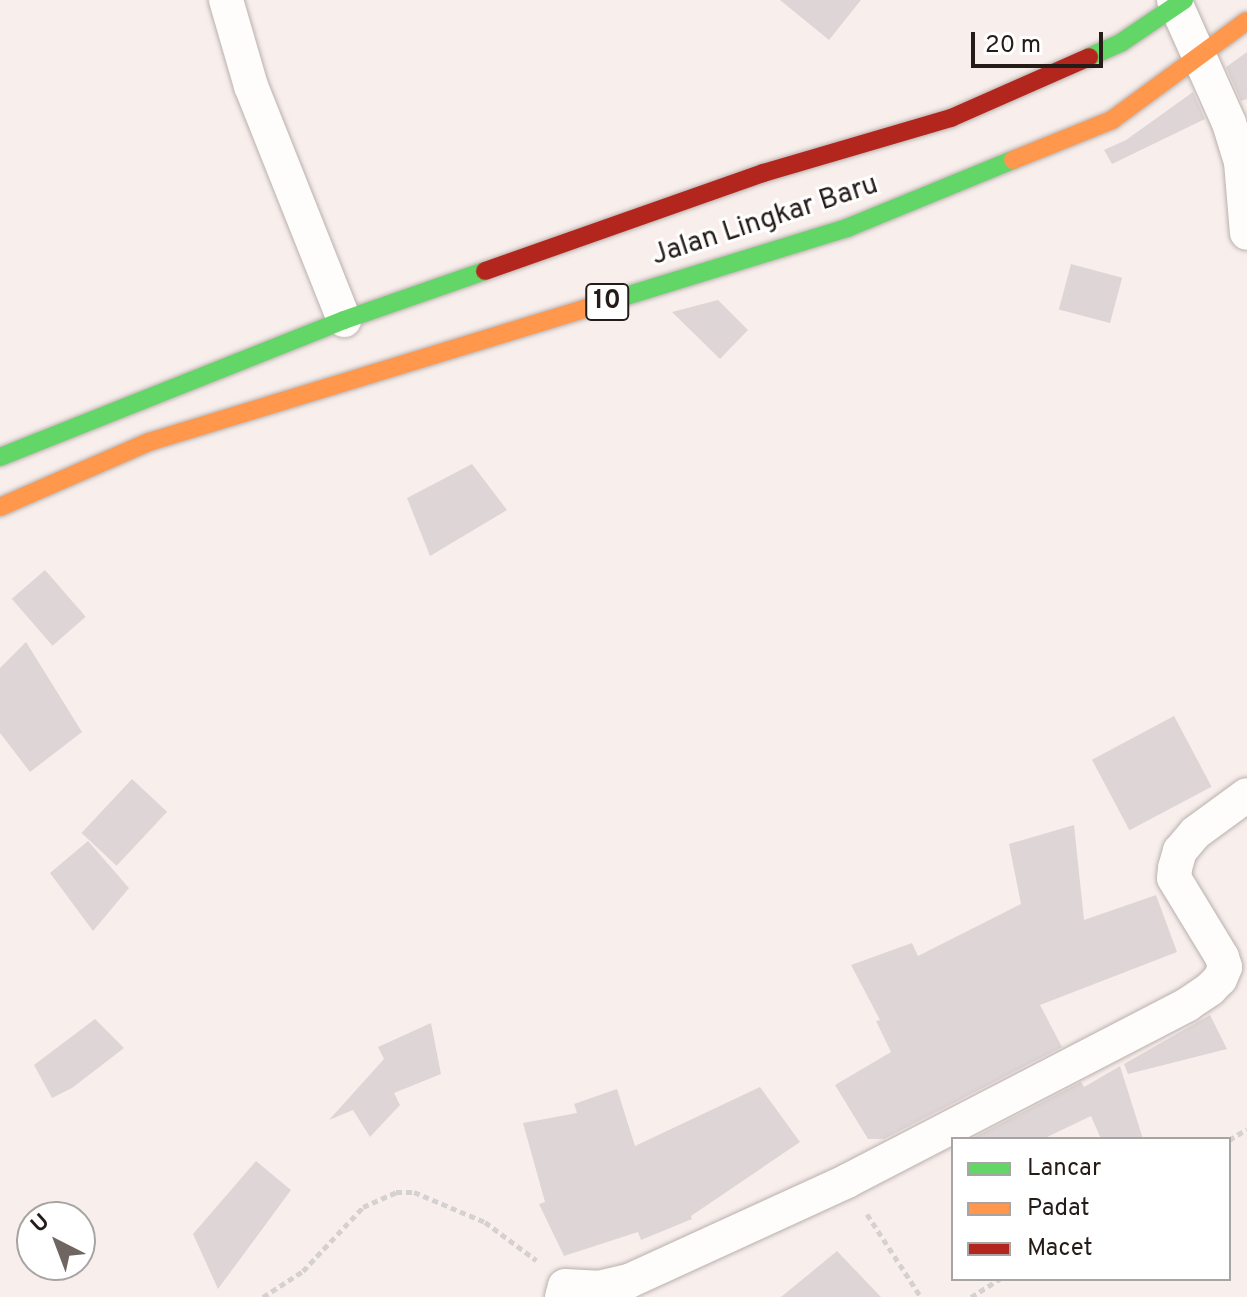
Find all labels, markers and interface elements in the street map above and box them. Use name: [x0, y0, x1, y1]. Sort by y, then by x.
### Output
scale bar: [975, 16, 1107, 66]
text: 20 m: [985, 31, 1041, 61]
street label: Jalan Lingkar Baru: [647, 169, 883, 273]
road number: 10: [585, 280, 629, 324]
legend: [951, 1137, 1231, 1281]
text: Lancar: [1027, 1154, 1101, 1184]
text: Padat: [1027, 1194, 1089, 1224]
north arrow: [16, 1201, 96, 1281]
text: U: [26, 1209, 56, 1240]
text: Macet: [1027, 1234, 1093, 1264]

